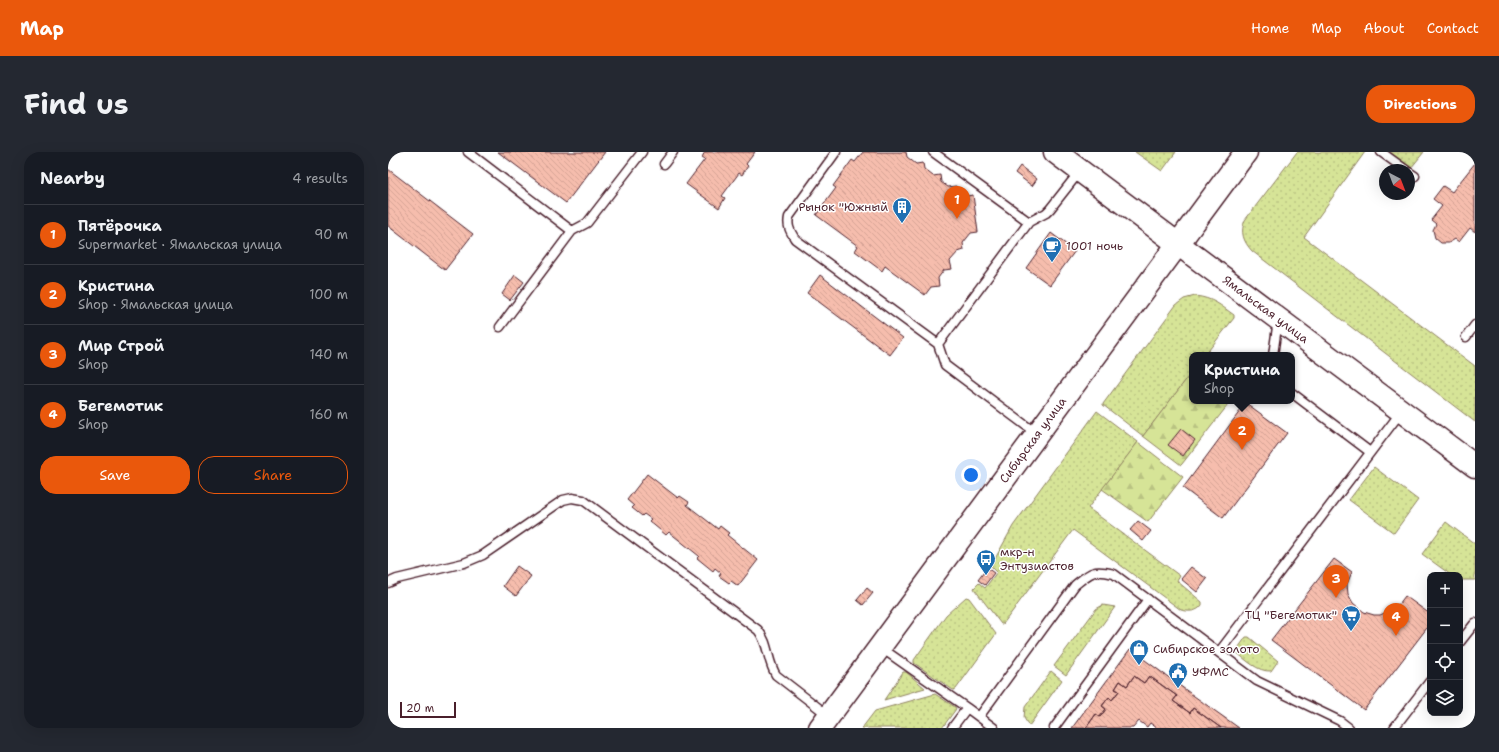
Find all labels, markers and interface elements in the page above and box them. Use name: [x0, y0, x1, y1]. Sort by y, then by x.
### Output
text: Map: [20, 16, 64, 41]
text: Home: [1251, 19, 1290, 37]
text: Map: [1312, 19, 1342, 37]
text: About: [1364, 19, 1405, 37]
text: Contact: [1427, 19, 1479, 37]
text: Find us: [24, 85, 129, 123]
button: Directions: [1366, 85, 1475, 123]
north arrow: [1379, 164, 1415, 200]
text: Nearby: [40, 167, 105, 189]
text: 4 results: [292, 170, 348, 187]
pin: 1: [944, 186, 970, 219]
building icon: Рынок "Южный: [891, 196, 913, 224]
place label: Рынок "Южный: [798, 199, 888, 215]
text: Пятёрочка: [78, 216, 162, 236]
text: 1: [50, 226, 56, 243]
text: 90 m: [314, 226, 348, 243]
cafe icon: 1001 ночь: [1041, 235, 1063, 263]
text: Supermarket · Ямальская улица: [78, 236, 282, 253]
place label: 1001 ночь: [1066, 238, 1123, 254]
street label: Ямальская улица: [1219, 272, 1312, 347]
text: Кристина: [78, 276, 154, 296]
text: 2: [48, 286, 58, 303]
text: 100 m: [309, 286, 348, 303]
text: Shop · Ямальская улица: [78, 296, 233, 313]
text: Мир Строй: [78, 336, 164, 356]
text: 3: [48, 346, 58, 363]
text: 140 m: [309, 346, 348, 363]
popup: [1189, 352, 1295, 404]
text: Shop: [78, 356, 108, 373]
text: Кристина: [1204, 360, 1280, 380]
text: Shop: [1204, 380, 1234, 397]
street label: Сибирская улица: [996, 394, 1070, 486]
text: Бегемотик: [78, 396, 163, 416]
text: 4: [48, 406, 58, 423]
text: 160 m: [310, 406, 348, 423]
text: Shop: [78, 416, 108, 433]
pin: 2: [1229, 417, 1255, 450]
button: Save: [40, 456, 190, 494]
button: Share: [198, 456, 348, 494]
your location: [961, 465, 981, 485]
place label: мкр-н Энтузиастов: [1000, 544, 1074, 574]
bus stop icon: мкр-н Энтузиастов: [975, 548, 997, 576]
pin: 3: [1323, 565, 1349, 598]
map controls: [1427, 572, 1463, 716]
button: +: [1427, 572, 1463, 608]
pin: 4: [1383, 603, 1409, 636]
supermarket icon: ТЦ "Бегемотик": [1340, 604, 1362, 632]
place label: ТЦ "Бегемотик": [1245, 607, 1337, 623]
button: −: [1427, 608, 1463, 644]
shop icon: Сибирское золото: [1128, 638, 1150, 666]
place label: Сибирское золото: [1153, 641, 1259, 657]
button: locate: [1427, 644, 1463, 680]
public building icon: УФМС: [1167, 661, 1189, 689]
place label: УФМС: [1192, 664, 1229, 680]
button: layers: [1427, 680, 1463, 716]
scale bar: [400, 700, 456, 719]
text: 20 m: [406, 701, 434, 716]

